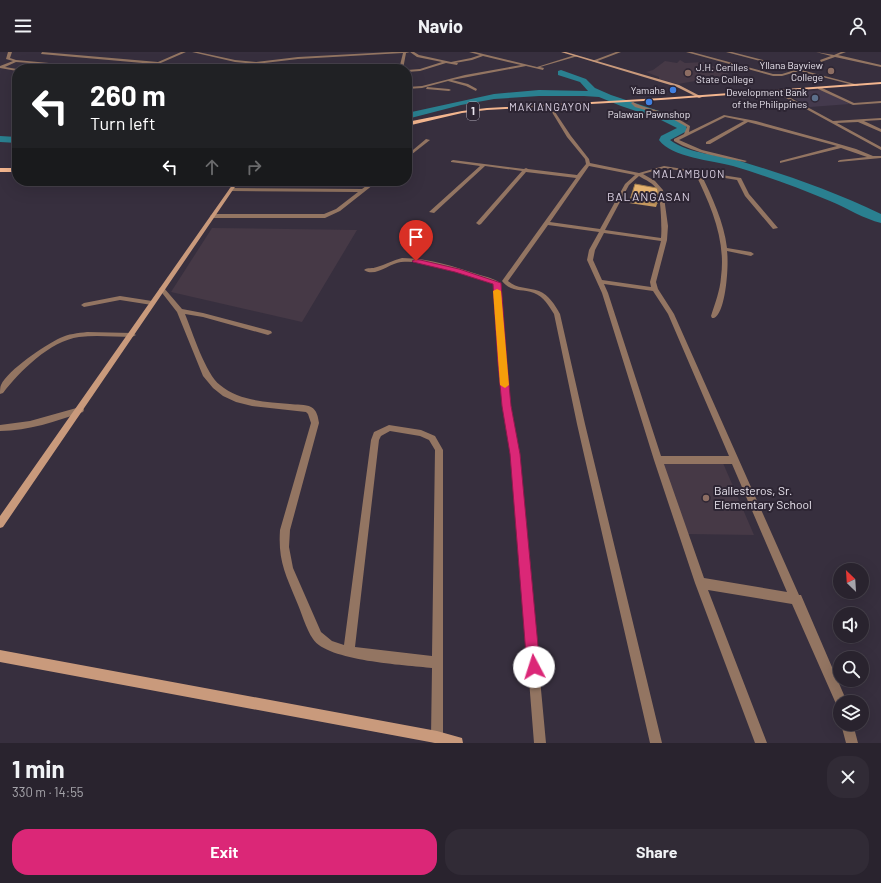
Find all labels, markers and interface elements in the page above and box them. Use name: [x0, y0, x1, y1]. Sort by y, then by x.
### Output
icon: menu: [12, 15, 34, 37]
text: Navio: [418, 15, 463, 37]
icon: person: [847, 15, 869, 37]
place label: Yllana Bayview College: [760, 59, 823, 83]
place label: J.H. Cerilles State College: [696, 61, 754, 85]
marker: Yllana Bayview College: [826, 66, 836, 76]
marker: J.H. Cerilles State College: [683, 68, 693, 78]
text: 260 m: [90, 78, 166, 112]
icon: left: [24, 80, 76, 132]
place label: Yamaha: [631, 84, 665, 96]
marker: Yamaha: [668, 85, 678, 95]
place label: Development Bank of the Philippines: [726, 86, 807, 110]
marker: Development Bank of the Philippines: [810, 93, 820, 103]
marker: Palawan Pawnshop: [644, 97, 654, 107]
district label: MAKIANGAYON: [509, 100, 591, 113]
road number: 1: [467, 102, 479, 120]
place label: Palawan Pawnshop: [608, 108, 690, 120]
text: Turn left: [90, 112, 156, 134]
icon: left: [159, 156, 181, 178]
icon: ahead: [201, 156, 223, 178]
icon: right: [243, 156, 265, 178]
district label: MALAMBUON: [653, 167, 725, 180]
district label: BALANGASAN: [607, 189, 691, 203]
pin: [399, 220, 433, 261]
icon: arrive: [405, 226, 427, 248]
place label: Ballesteros, Sr. Elementary School: [714, 483, 812, 511]
marker: Ballesteros, Sr. Elementary School: [701, 493, 711, 503]
north arrow: [833, 563, 869, 599]
map controls: [833, 563, 869, 731]
button: sound: [833, 607, 869, 643]
position arrow: [513, 646, 555, 688]
button: search: [833, 651, 869, 687]
button: layers: [833, 695, 869, 731]
text: 1 min: [12, 754, 65, 783]
button: close: [827, 756, 869, 798]
text: 330 m · 14:55: [12, 784, 84, 800]
button: Exit: [12, 829, 437, 875]
button: Share: [445, 829, 869, 875]

